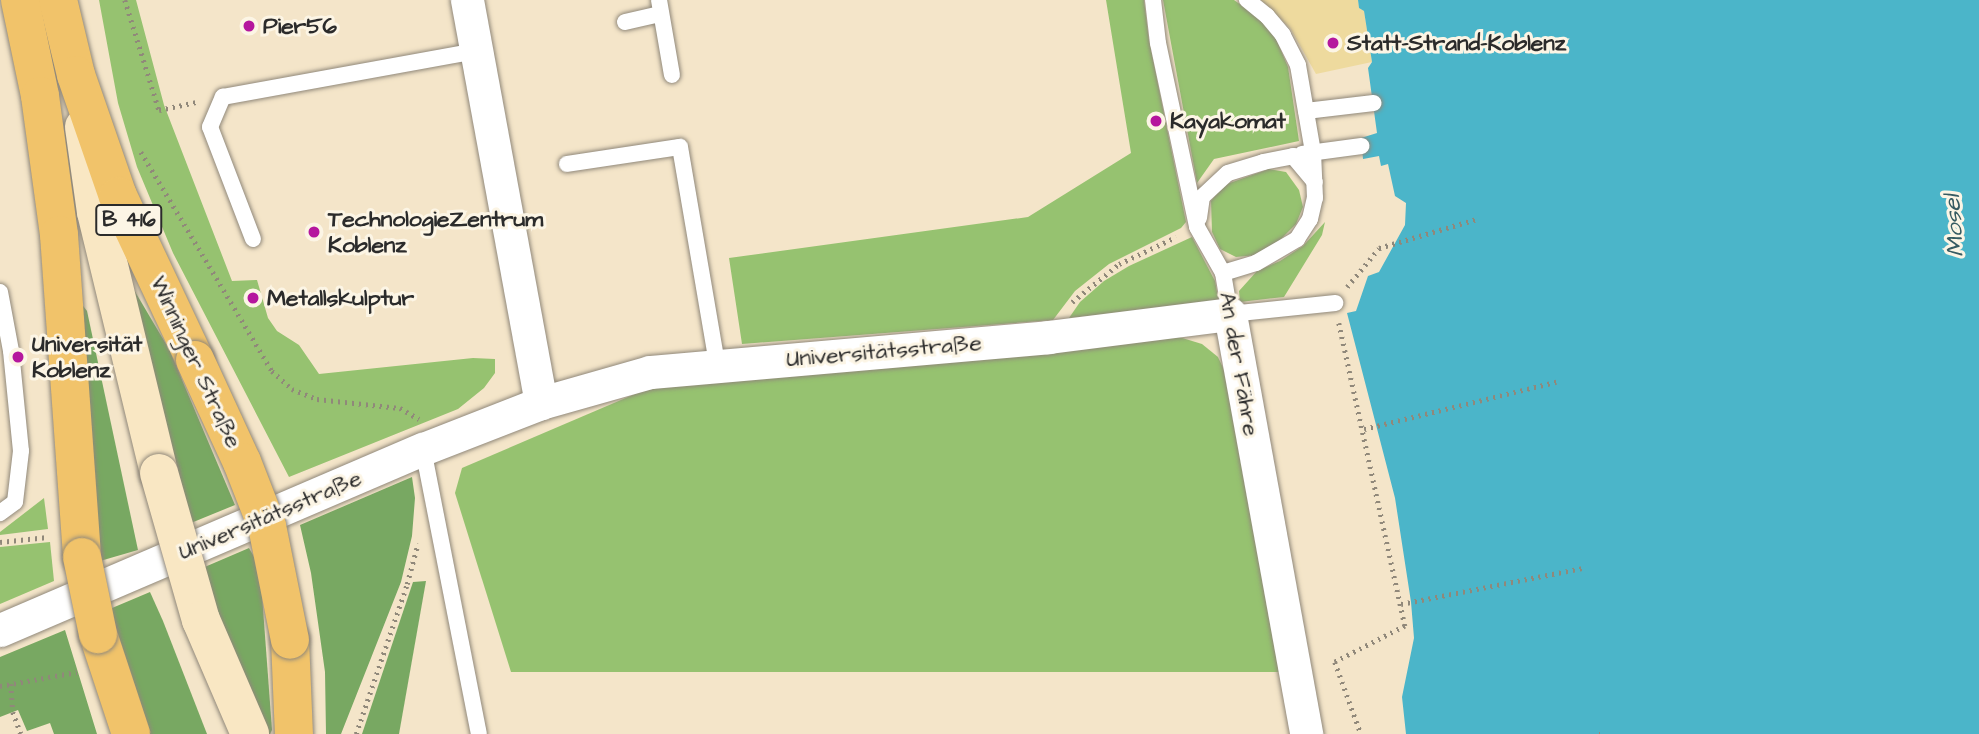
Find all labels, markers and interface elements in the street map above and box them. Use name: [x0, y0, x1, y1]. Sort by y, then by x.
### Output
place label: Pier56: [263, 12, 337, 40]
marker: Pier56: [241, 18, 257, 34]
place label: Statt-Strand-Koblenz: [1347, 29, 1566, 57]
marker: Statt-Strand-Koblenz: [1325, 35, 1341, 51]
place label: Kayakomat: [1170, 107, 1286, 135]
marker: Kayakomat: [1148, 113, 1164, 129]
water label: Mosel: [1938, 194, 1972, 258]
road number: B 416: [94, 202, 164, 238]
place label: TechnologieZentrum Koblenz: [328, 205, 543, 259]
marker: TechnologieZentrum Koblenz: [306, 224, 322, 240]
street label: Winninger Straße: [144, 272, 248, 452]
place label: Metallskulptur: [267, 284, 414, 312]
marker: Metallskulptur: [245, 290, 261, 306]
street label: An der Fähre: [1213, 290, 1265, 438]
street label: Universitätsstraße: [785, 329, 983, 373]
place label: Universität Koblenz: [32, 330, 142, 384]
marker: Universität Koblenz: [10, 349, 26, 365]
street label: Universitätsstraße: [174, 464, 366, 566]

